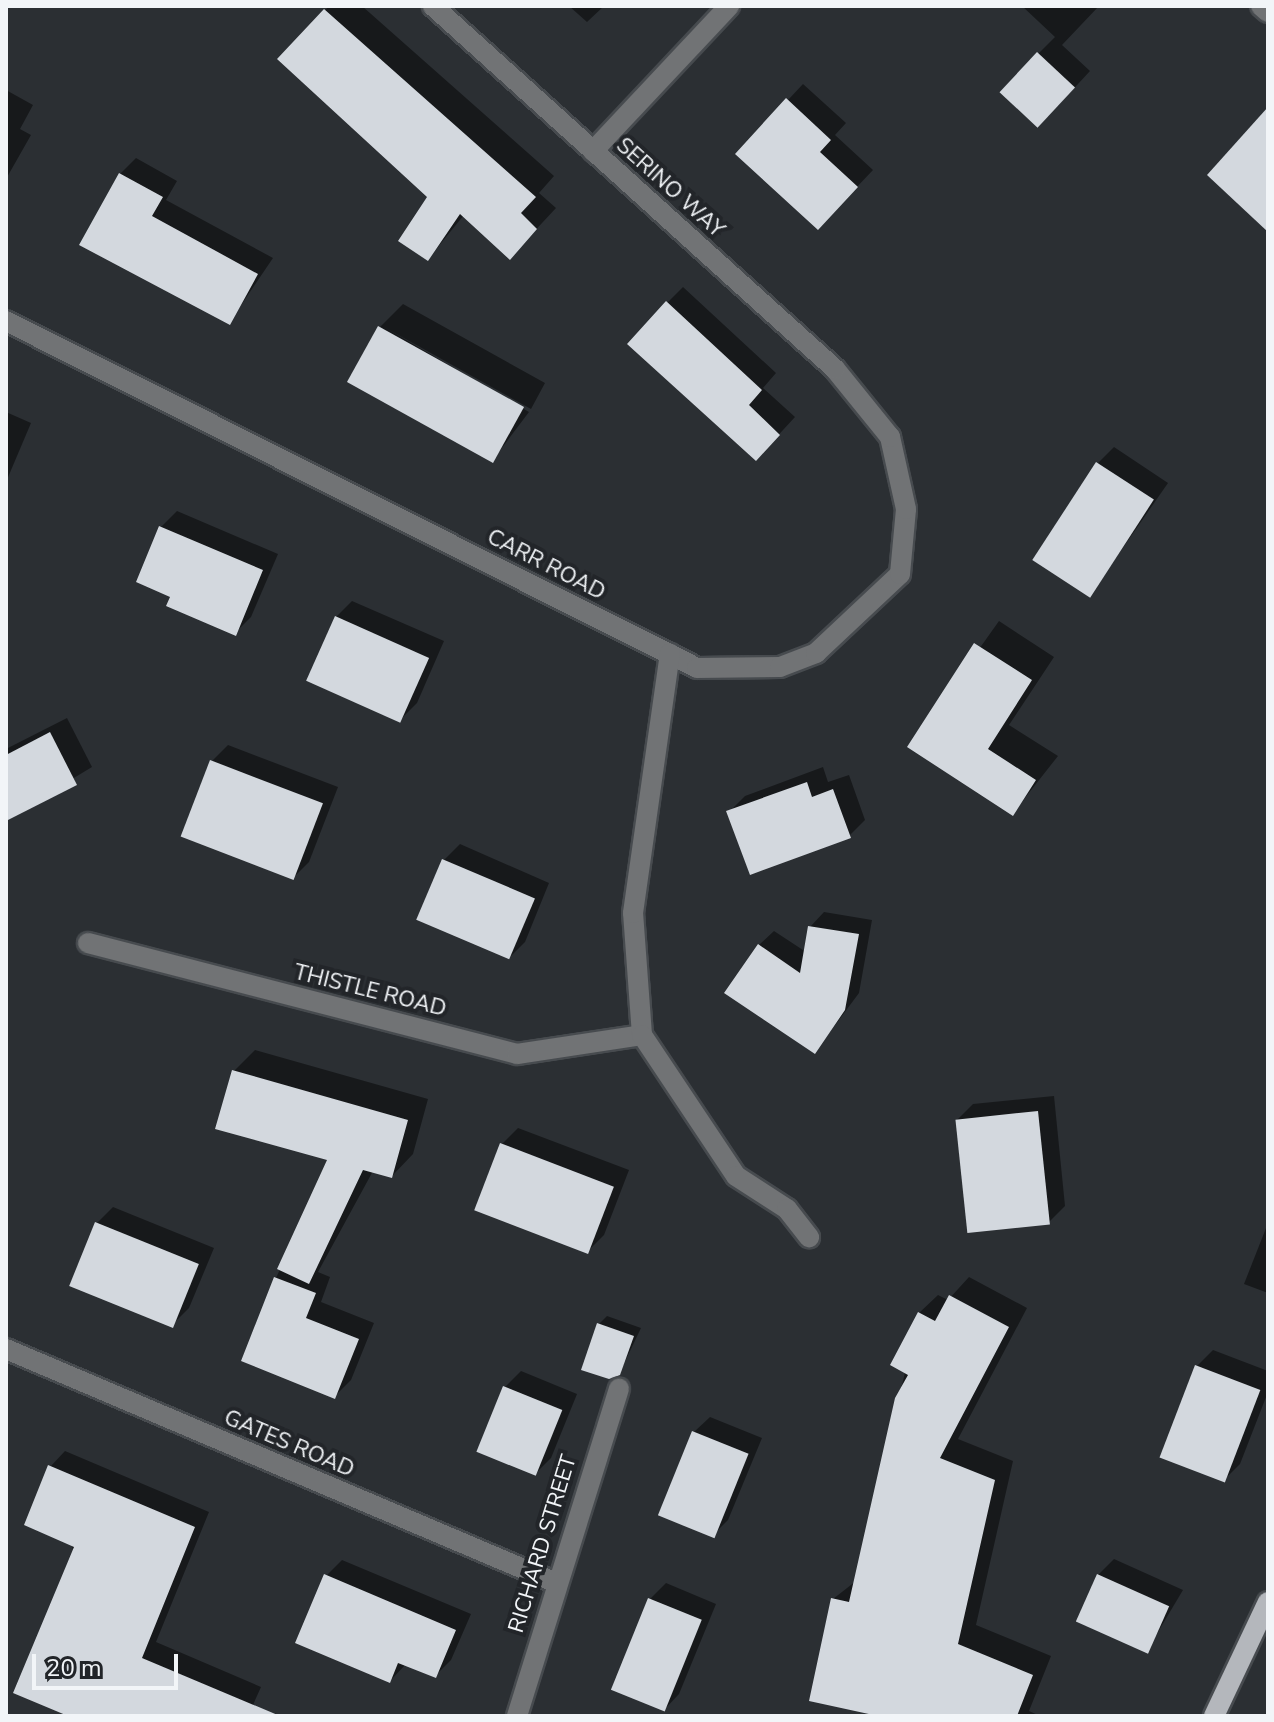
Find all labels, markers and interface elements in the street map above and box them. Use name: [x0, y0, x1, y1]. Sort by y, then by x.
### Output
street label: SERINO WAY: [611, 133, 729, 243]
street label: CARR ROAD: [482, 524, 610, 606]
street label: THISTLE ROAD: [291, 959, 449, 1023]
street label: GATES ROAD: [220, 1405, 358, 1483]
street label: RICHARD STREET: [503, 1452, 583, 1636]
scale bar: [36, 1638, 182, 1688]
text: 20 m: [46, 1652, 102, 1684]

